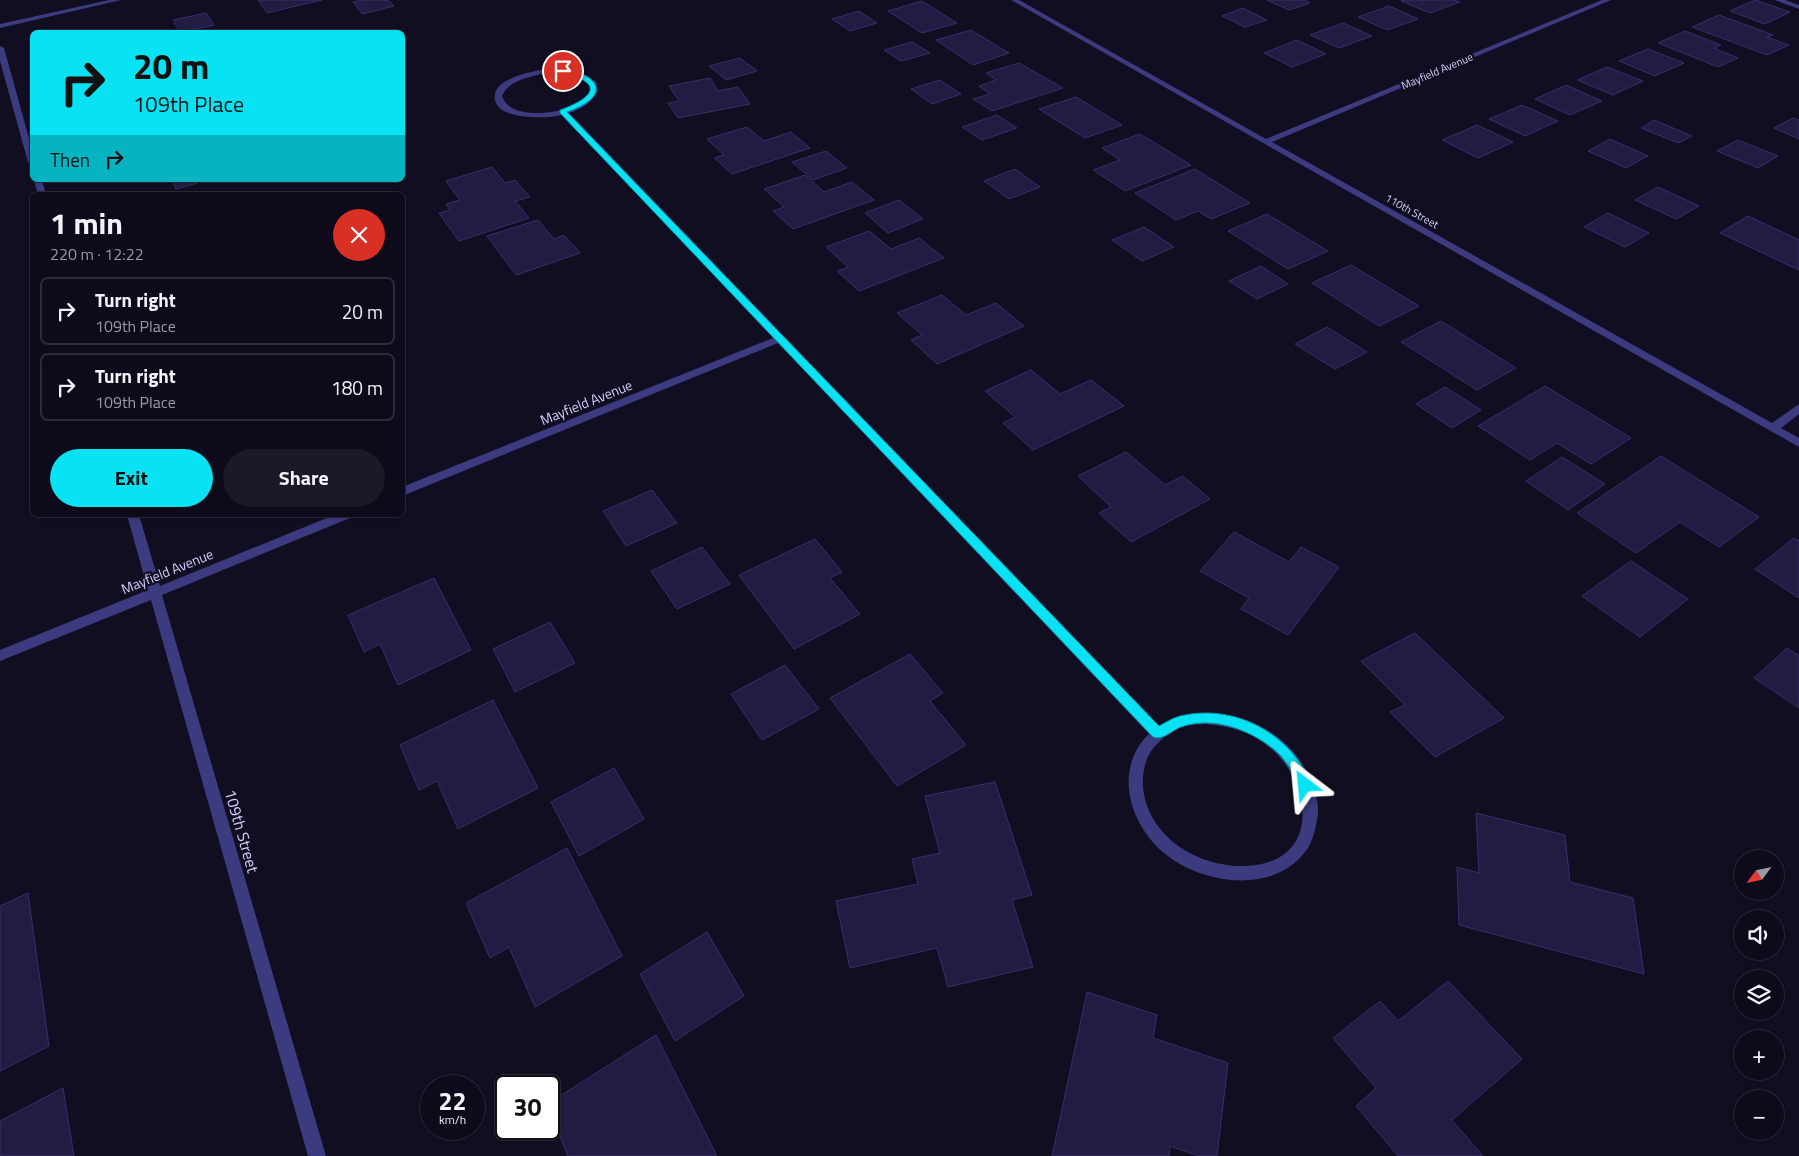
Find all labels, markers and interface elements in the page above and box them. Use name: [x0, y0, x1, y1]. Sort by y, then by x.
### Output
text: 20 m: [133, 39, 209, 93]
street label: Mayfield Avenue: [1399, 48, 1476, 93]
icon: right: [50, 50, 115, 115]
pin: [542, 50, 584, 92]
icon: arrive: [549, 57, 577, 85]
text: 109th Place: [133, 87, 244, 121]
text: Then: [50, 145, 90, 174]
icon: right: [100, 145, 128, 173]
street label: 110th Street: [1382, 190, 1442, 232]
text: 1 min: [50, 200, 123, 246]
button: close: [333, 209, 385, 261]
text: 220 m · 12:22: [50, 242, 144, 266]
text: Turn right: [95, 285, 176, 314]
icon: right: [52, 297, 80, 325]
text: 20 m: [342, 297, 383, 326]
text: 109th Place: [95, 314, 176, 338]
text: Turn right: [95, 361, 176, 390]
icon: right: [52, 373, 80, 401]
text: 180 m: [331, 373, 383, 402]
street label: Mayfield Avenue: [537, 374, 635, 430]
text: 109th Place: [95, 390, 176, 414]
button: Exit: [50, 449, 213, 507]
button: Share: [223, 449, 385, 507]
street label: Mayfield Avenue: [118, 543, 216, 599]
position arrow: [1278, 758, 1330, 810]
street label: 109th Street: [219, 786, 265, 876]
north arrow: [1734, 850, 1784, 900]
map controls: [1734, 850, 1784, 1140]
button: sound: [1734, 910, 1784, 960]
button: layers: [1734, 970, 1784, 1020]
button: +: [1734, 1030, 1784, 1080]
speed limit sign: 30: [495, 1075, 560, 1140]
text: 22: [438, 1082, 467, 1120]
button: −: [1734, 1090, 1784, 1140]
text: km/h: [439, 1110, 466, 1129]

